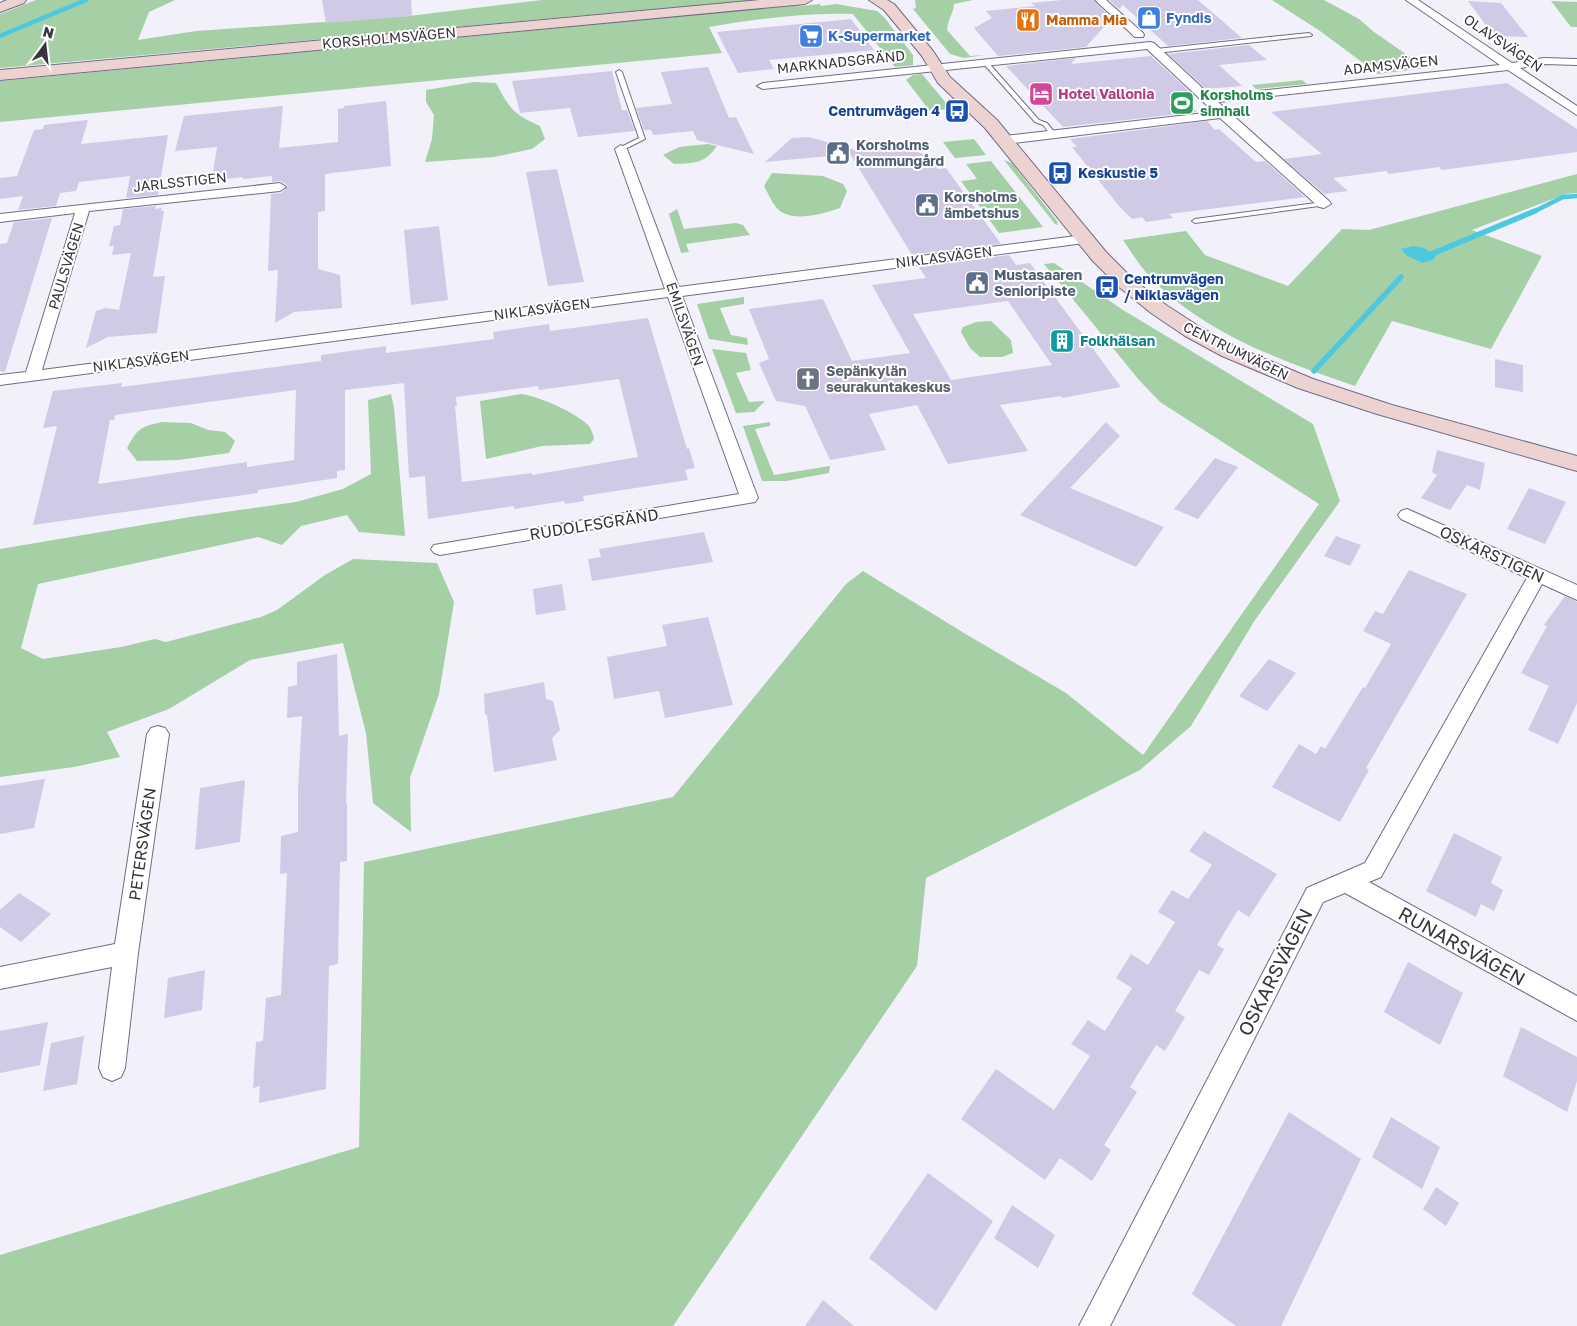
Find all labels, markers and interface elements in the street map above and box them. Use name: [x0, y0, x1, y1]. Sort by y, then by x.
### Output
shop icon: Fyndis: [1136, 5, 1162, 31]
restaurant icon: Mamma Mia: [1015, 7, 1041, 33]
place label: Fyndis: [1166, 9, 1212, 26]
street label: OLAVSVÄGEN: [1461, 10, 1546, 75]
place label: Mamma Mia: [1046, 11, 1127, 28]
north arrow: [20, 20, 70, 70]
text: N: [41, 22, 56, 42]
street label: KORSHOLMSVÄGEN: [321, 23, 457, 52]
supermarket icon: K-Supermarket: [798, 23, 824, 49]
place label: K-Supermarket: [828, 27, 931, 44]
street label: MARKNADSGRÄND: [776, 46, 906, 77]
street label: ADAMSVÄGEN: [1343, 51, 1439, 78]
hotel icon: Hotel Vallonia: [1028, 81, 1054, 107]
place label: Hotel Vallonia: [1058, 85, 1154, 102]
place label: Korsholms simhall: [1200, 86, 1273, 119]
sports icon: Korsholms simhall: [1169, 90, 1195, 116]
bus stop icon: Centrumvägen 4: [944, 98, 970, 124]
place label: Centrumvägen 4: [828, 102, 940, 119]
place label: Korsholms kommungård: [856, 136, 944, 169]
public building icon: Korsholms kommungård: [825, 140, 851, 166]
bus stop icon: Keskustie 5: [1047, 160, 1073, 186]
place label: Keskustie 5: [1078, 164, 1158, 181]
street label: JARLSSTIGEN: [132, 168, 228, 195]
place label: Korsholms ämbetshus: [944, 188, 1019, 221]
public building icon: Korsholms ämbetshus: [914, 192, 940, 218]
street label: PAULSVÄGEN: [44, 220, 87, 311]
street label: NIKLASVÄGEN: [895, 242, 993, 271]
place label: Mustasaaren Senioripiste: [994, 266, 1082, 299]
public building icon: Mustasaaren Senioripiste: [964, 270, 990, 296]
place label: Centrumvägen / Niklasvägen: [1124, 270, 1223, 303]
bus stop icon: Centrumvägen / Niklasvägen: [1094, 274, 1120, 300]
street label: EMILSVÄGEN: [663, 280, 708, 368]
street label: NIKLASVÄGEN: [493, 294, 591, 323]
street label: CENTRUMVÄGEN: [1181, 318, 1292, 383]
building icon: Folkhälsan: [1049, 328, 1075, 354]
place label: Folkhälsan: [1080, 332, 1155, 349]
street label: NIKLASVÄGEN: [92, 346, 190, 375]
place label: Sepänkylän seurakuntakeskus: [826, 362, 951, 395]
church icon: Sepänkylän seurakuntakeskus: [795, 366, 821, 392]
street label: RUDOLFSGRÄND: [528, 504, 660, 544]
street label: OSKARSTIGEN: [1436, 521, 1548, 587]
street label: PETERSVÄGEN: [124, 786, 160, 902]
street label: RUNARSVÄGEN: [1395, 901, 1530, 990]
street label: OSKARSVÄGEN: [1233, 904, 1317, 1039]

